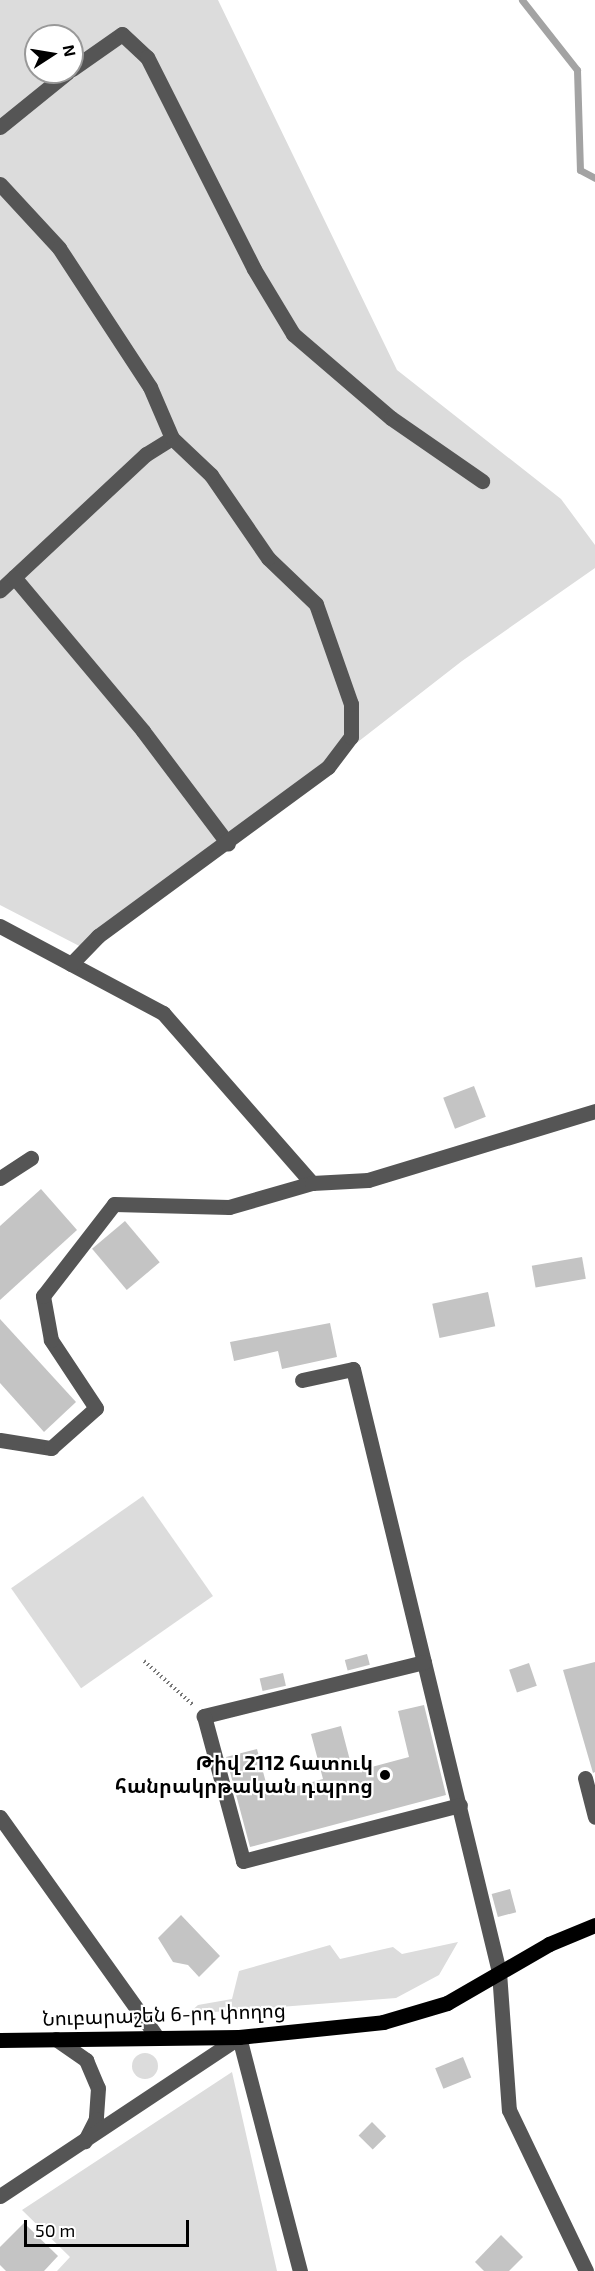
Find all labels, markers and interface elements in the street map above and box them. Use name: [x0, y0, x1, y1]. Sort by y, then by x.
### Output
north arrow: [24, 24, 84, 84]
text: N: [60, 43, 81, 58]
place label: Թիվ 2112 հատուկ հանրակրթական դպրոց: [115, 1751, 373, 1798]
marker: Թիվ 2112 հատուկ հանրակրթական դպրոց: [378, 1768, 392, 1782]
street label: Նուբարաշեն 6-րդ փողոց: [42, 1998, 286, 2030]
scale bar: [27, 2208, 192, 2246]
text: 50 m: [35, 2219, 75, 2241]

